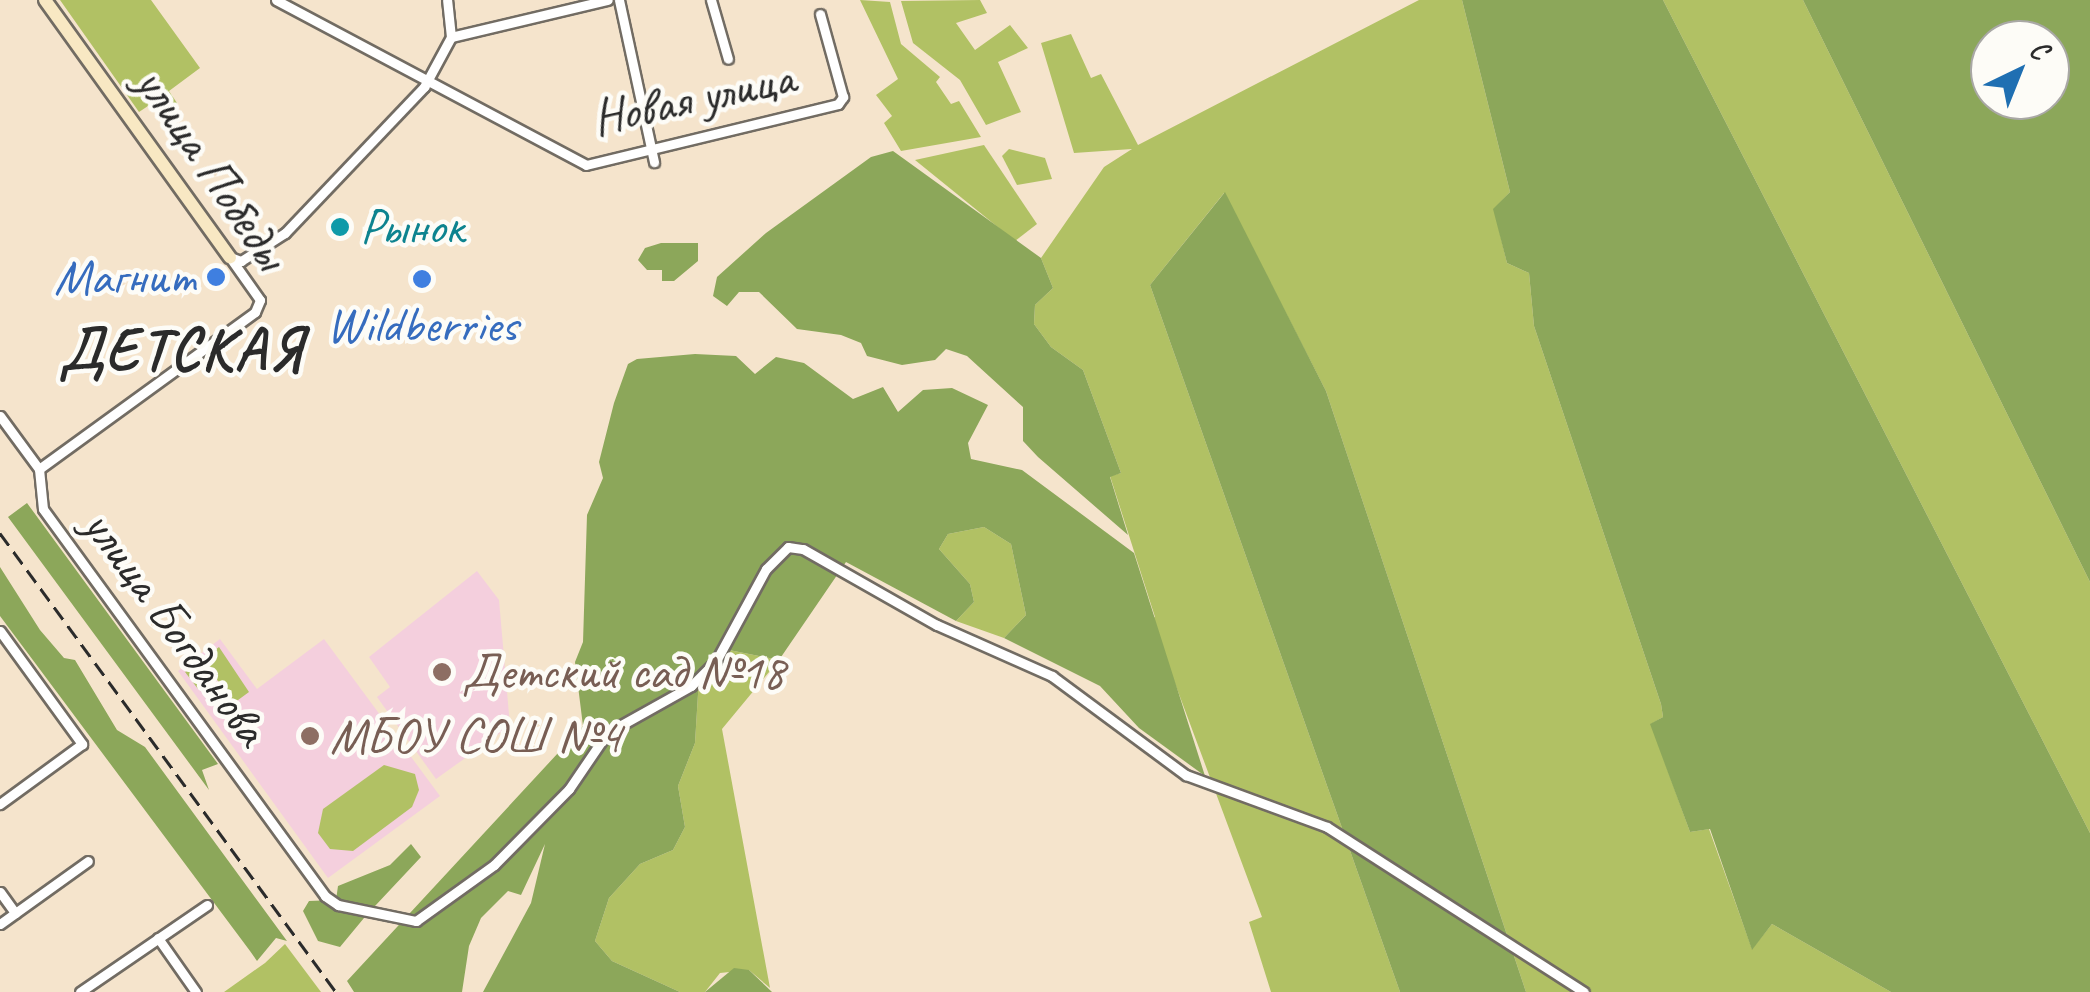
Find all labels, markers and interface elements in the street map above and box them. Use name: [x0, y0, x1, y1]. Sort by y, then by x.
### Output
north arrow: [1970, 20, 2070, 120]
text: С: [2022, 32, 2056, 67]
street label: Новая улица: [586, 47, 800, 149]
street label: улица Победы: [123, 56, 301, 280]
place label: Рынок: [360, 197, 463, 257]
marker: Рынок: [329, 216, 351, 238]
place label: Магнит: [54, 247, 196, 307]
marker: Магнит: [205, 266, 227, 288]
marker: Wildberries: [411, 268, 433, 290]
place label: Wildberries: [326, 295, 518, 355]
district label: ДЕТСКАЯ: [54, 313, 310, 385]
street label: улица Богданова: [70, 498, 282, 756]
place label: Детский сад №18: [462, 642, 785, 702]
marker: Детский сад №18: [431, 661, 453, 683]
place label: МБОУ СОШ №4: [330, 706, 621, 766]
marker: МБОУ СОШ №4: [299, 725, 321, 747]

